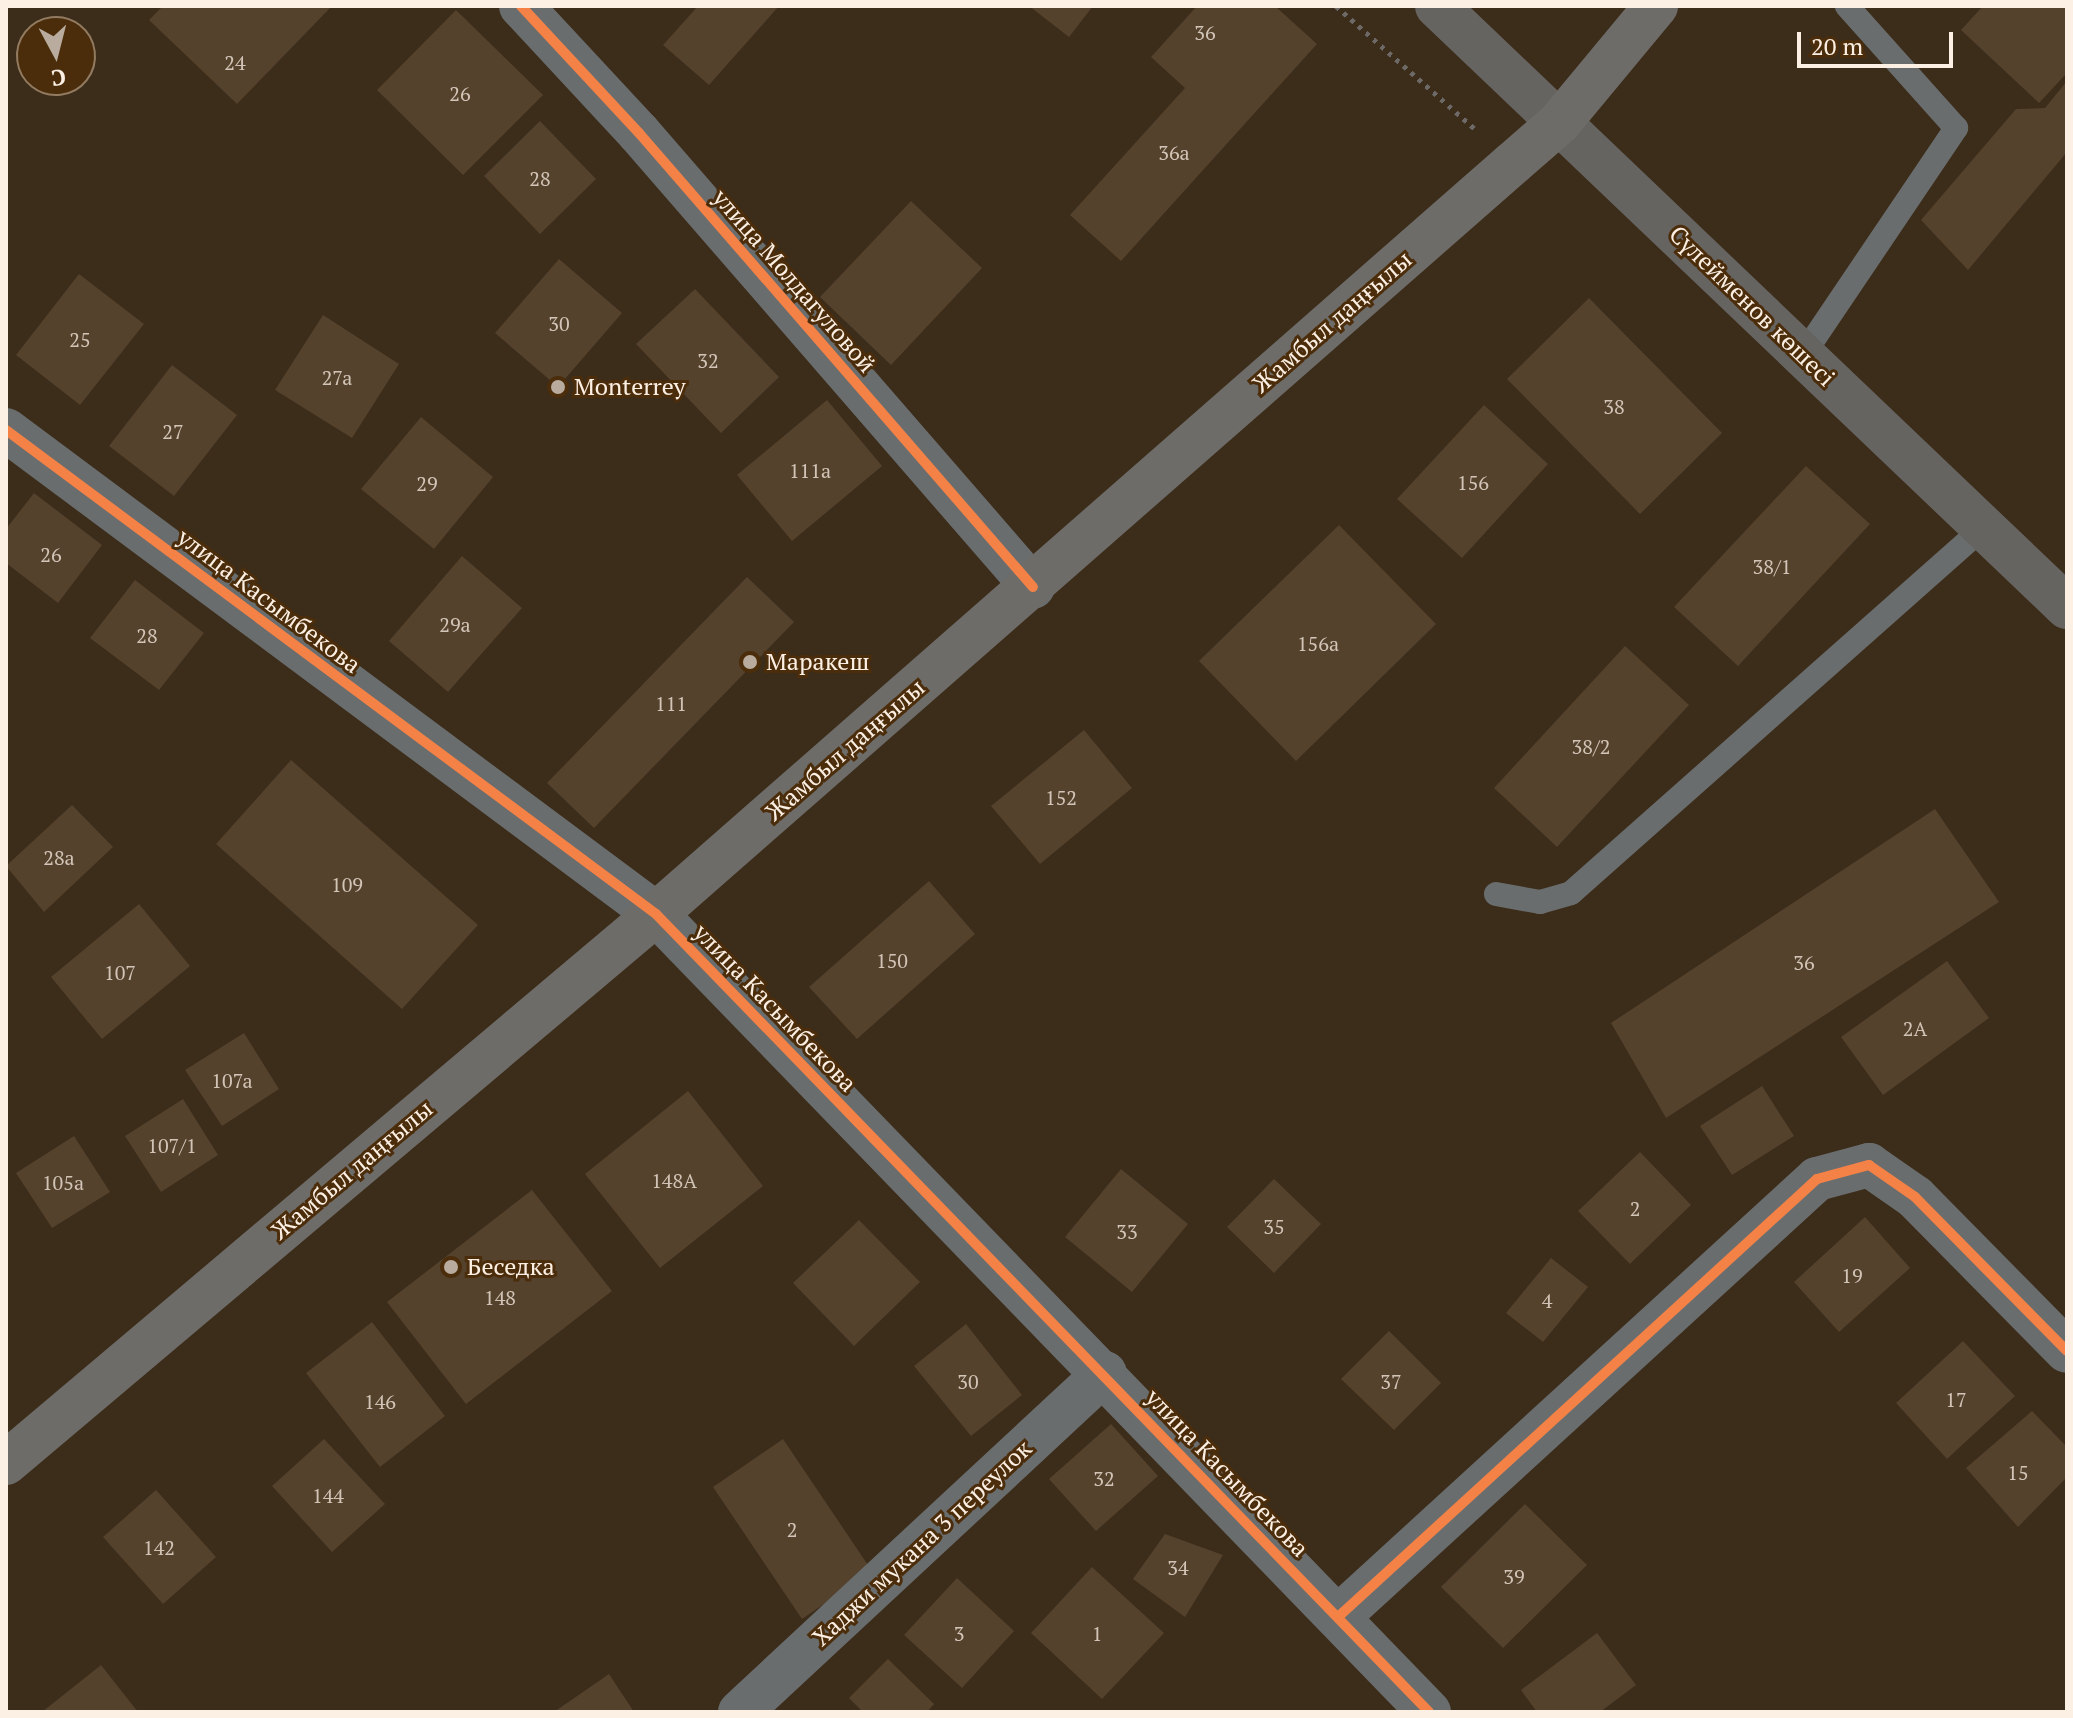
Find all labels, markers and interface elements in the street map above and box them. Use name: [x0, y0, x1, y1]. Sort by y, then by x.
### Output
north arrow: [16, 16, 96, 96]
scale bar: [1801, 16, 1957, 66]
house number: 36: [1194, 20, 1216, 44]
text: 20 m: [1811, 30, 1863, 62]
house number: 24: [224, 50, 246, 74]
text: С: [50, 63, 68, 94]
house number: 26: [449, 81, 471, 105]
house number: 36а: [1158, 140, 1190, 164]
house number: 28: [529, 166, 551, 190]
street label: улица Молдагуловой: [707, 184, 881, 378]
street label: Сүлейменов көшесі: [1663, 220, 1841, 392]
street label: Жамбыл даңғылы: [1246, 245, 1418, 399]
house number: 30: [548, 311, 570, 335]
house number: 25: [69, 327, 91, 351]
house number: 32: [697, 348, 719, 372]
house number: 27а: [322, 365, 352, 389]
place label: Monterrey: [574, 373, 686, 401]
marker: Monterrey: [549, 378, 567, 396]
house number: 38: [1603, 394, 1625, 418]
house number: 27: [162, 419, 184, 443]
house number: 111а: [789, 458, 831, 482]
house number: 156: [1457, 470, 1489, 494]
house number: 29: [416, 471, 438, 495]
street label: улица Касымбекова: [172, 523, 366, 679]
house number: 26: [40, 542, 62, 566]
house number: 38/1: [1753, 554, 1791, 578]
house number: 29а: [439, 612, 471, 636]
house number: 28: [136, 623, 158, 647]
house number: 156а: [1297, 631, 1339, 655]
place label: Маракеш: [766, 648, 869, 676]
marker: Маракеш: [741, 653, 759, 671]
street label: Жамбыл даңғылы: [759, 673, 931, 827]
house number: 111: [655, 691, 687, 715]
house number: 38/2: [1572, 734, 1610, 758]
house number: 152: [1045, 785, 1077, 809]
house number: 28а: [43, 845, 75, 869]
house number: 109: [331, 872, 363, 896]
street label: улица Касымбекова: [687, 918, 863, 1098]
house number: 150: [876, 948, 908, 972]
house number: 36: [1793, 950, 1815, 974]
house number: 107: [104, 960, 136, 984]
house number: 2А: [1903, 1016, 1927, 1040]
house number: 107а: [211, 1068, 253, 1092]
street label: Жамбыл даңғылы: [265, 1094, 439, 1246]
house number: 107/1: [147, 1133, 197, 1157]
house number: 148А: [651, 1168, 697, 1192]
house number: 105а: [42, 1170, 84, 1194]
house number: 2: [1630, 1196, 1640, 1220]
house number: 35: [1263, 1214, 1285, 1238]
house number: 33: [1116, 1219, 1138, 1243]
place label: Беседка: [467, 1253, 555, 1281]
marker: Беседка: [442, 1258, 460, 1276]
house number: 19: [1841, 1263, 1863, 1287]
house number: 148: [484, 1285, 516, 1309]
house number: 4: [1542, 1288, 1552, 1312]
house number: 30: [957, 1369, 979, 1393]
house number: 37: [1380, 1369, 1402, 1393]
street label: улица Касымбекова: [1139, 1383, 1315, 1563]
house number: 17: [1945, 1387, 1967, 1411]
house number: 146: [364, 1389, 396, 1413]
street label: Хаджи мукана 3 переулок: [807, 1434, 1037, 1652]
house number: 15: [2007, 1460, 2029, 1484]
house number: 32: [1093, 1466, 1115, 1490]
house number: 144: [312, 1483, 344, 1507]
house number: 2: [787, 1517, 797, 1541]
house number: 142: [143, 1535, 175, 1559]
house number: 34: [1167, 1555, 1189, 1579]
house number: 39: [1503, 1564, 1525, 1588]
house number: 3: [954, 1621, 964, 1645]
house number: 1: [1092, 1621, 1102, 1645]

